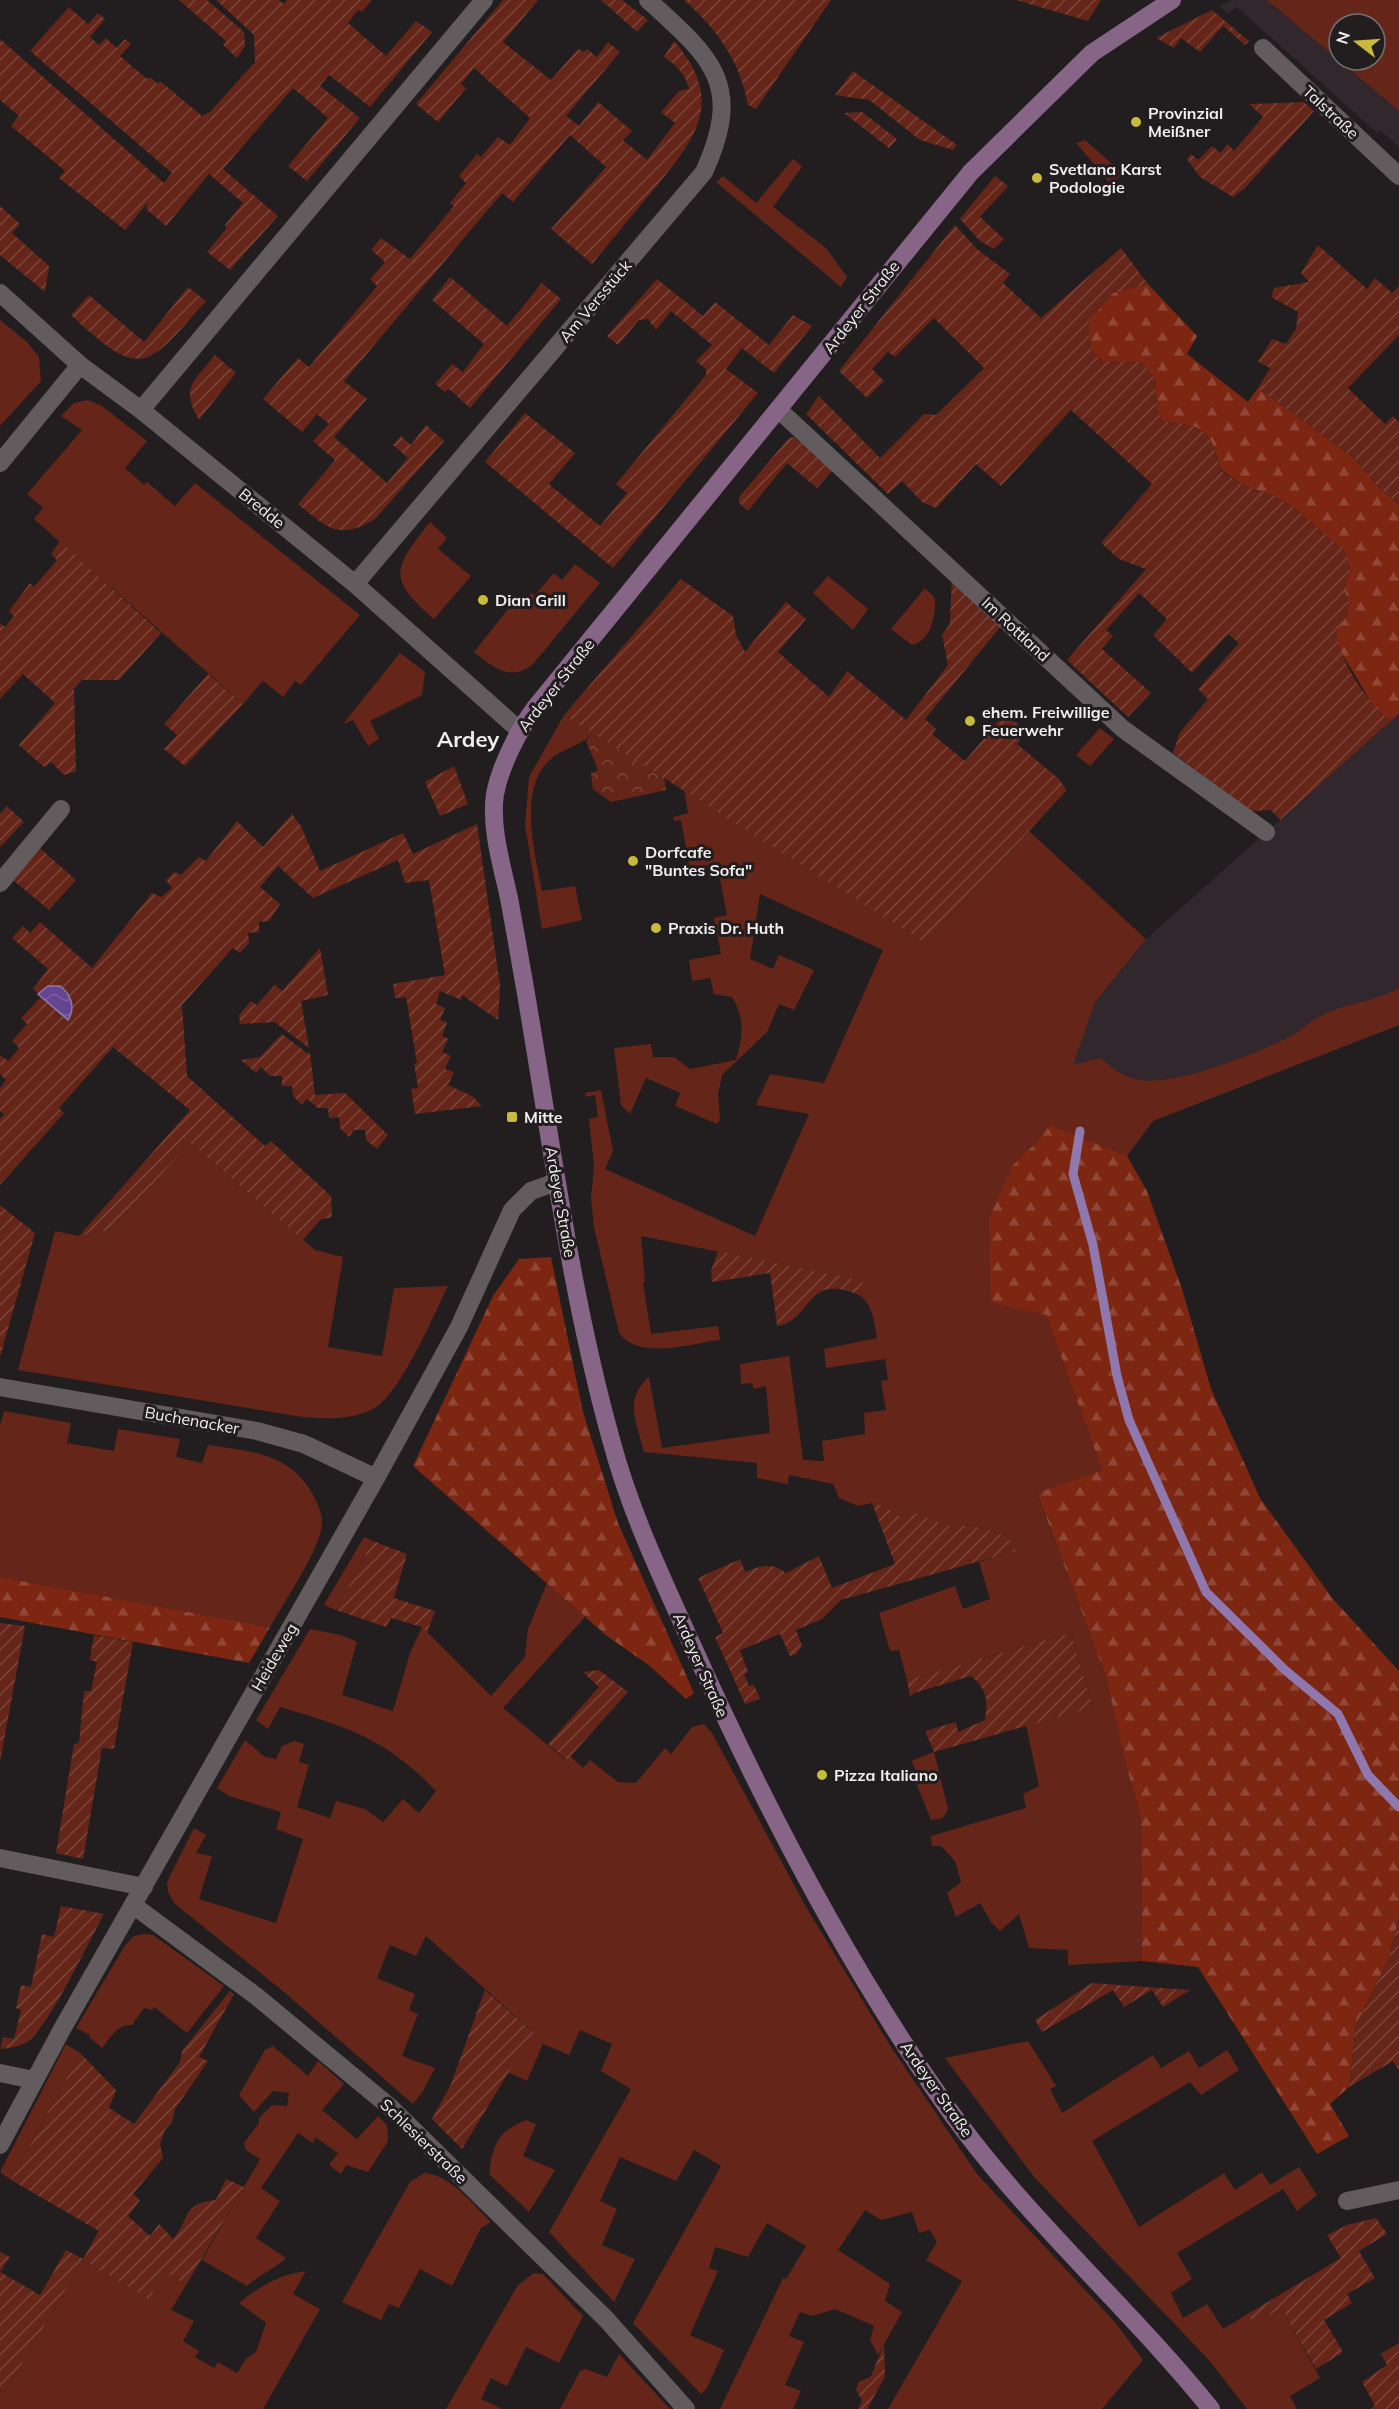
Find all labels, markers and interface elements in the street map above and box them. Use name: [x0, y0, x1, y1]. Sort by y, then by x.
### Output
north arrow: [1327, 12, 1387, 72]
text: N: [1331, 29, 1354, 46]
street label: Talstraße: [1299, 81, 1363, 143]
place label: Provinzial Meißner: [1148, 103, 1223, 141]
marker: Provinzial Meißner: [1129, 115, 1143, 129]
place label: Svetlana Karst Podologie: [1049, 159, 1161, 197]
marker: Svetlana Karst Podologie: [1030, 171, 1044, 185]
street label: Am Versstück: [555, 255, 636, 346]
street label: Ardeyer Straße: [819, 257, 903, 357]
street label: Bredde: [235, 483, 289, 533]
place label: Dian Grill: [495, 590, 566, 610]
street label: Im Rottland: [978, 592, 1054, 666]
marker: Dian Grill: [476, 593, 490, 607]
street label: Ardeyer Straße: [514, 635, 598, 735]
place label: ehem. Freiwillige Feuerwehr: [982, 702, 1110, 740]
marker: ehem. Freiwillige Feuerwehr: [963, 714, 977, 728]
district label: Ardey: [437, 725, 499, 753]
place label: Dorfcafe "Buntes Sofa": [645, 842, 752, 880]
marker: Dorfcafe "Buntes Sofa": [626, 854, 640, 868]
place label: Praxis Dr. Huth: [668, 918, 784, 938]
marker: Praxis Dr. Huth: [649, 921, 663, 935]
place label: Mitte: [524, 1107, 563, 1127]
marker: Mitte: [505, 1110, 519, 1124]
street label: Ardeyer Straße: [541, 1145, 581, 1259]
street label: Buchenacker: [143, 1402, 241, 1438]
street label: Ardeyer Straße: [669, 1610, 733, 1720]
street label: Heideweg: [247, 1619, 301, 1695]
place label: Pizza Italiano: [834, 1765, 938, 1785]
marker: Pizza Italiano: [815, 1768, 829, 1782]
street label: Ardeyer Straße: [897, 2037, 977, 2141]
street label: Schlesierstraße: [376, 2094, 472, 2188]

